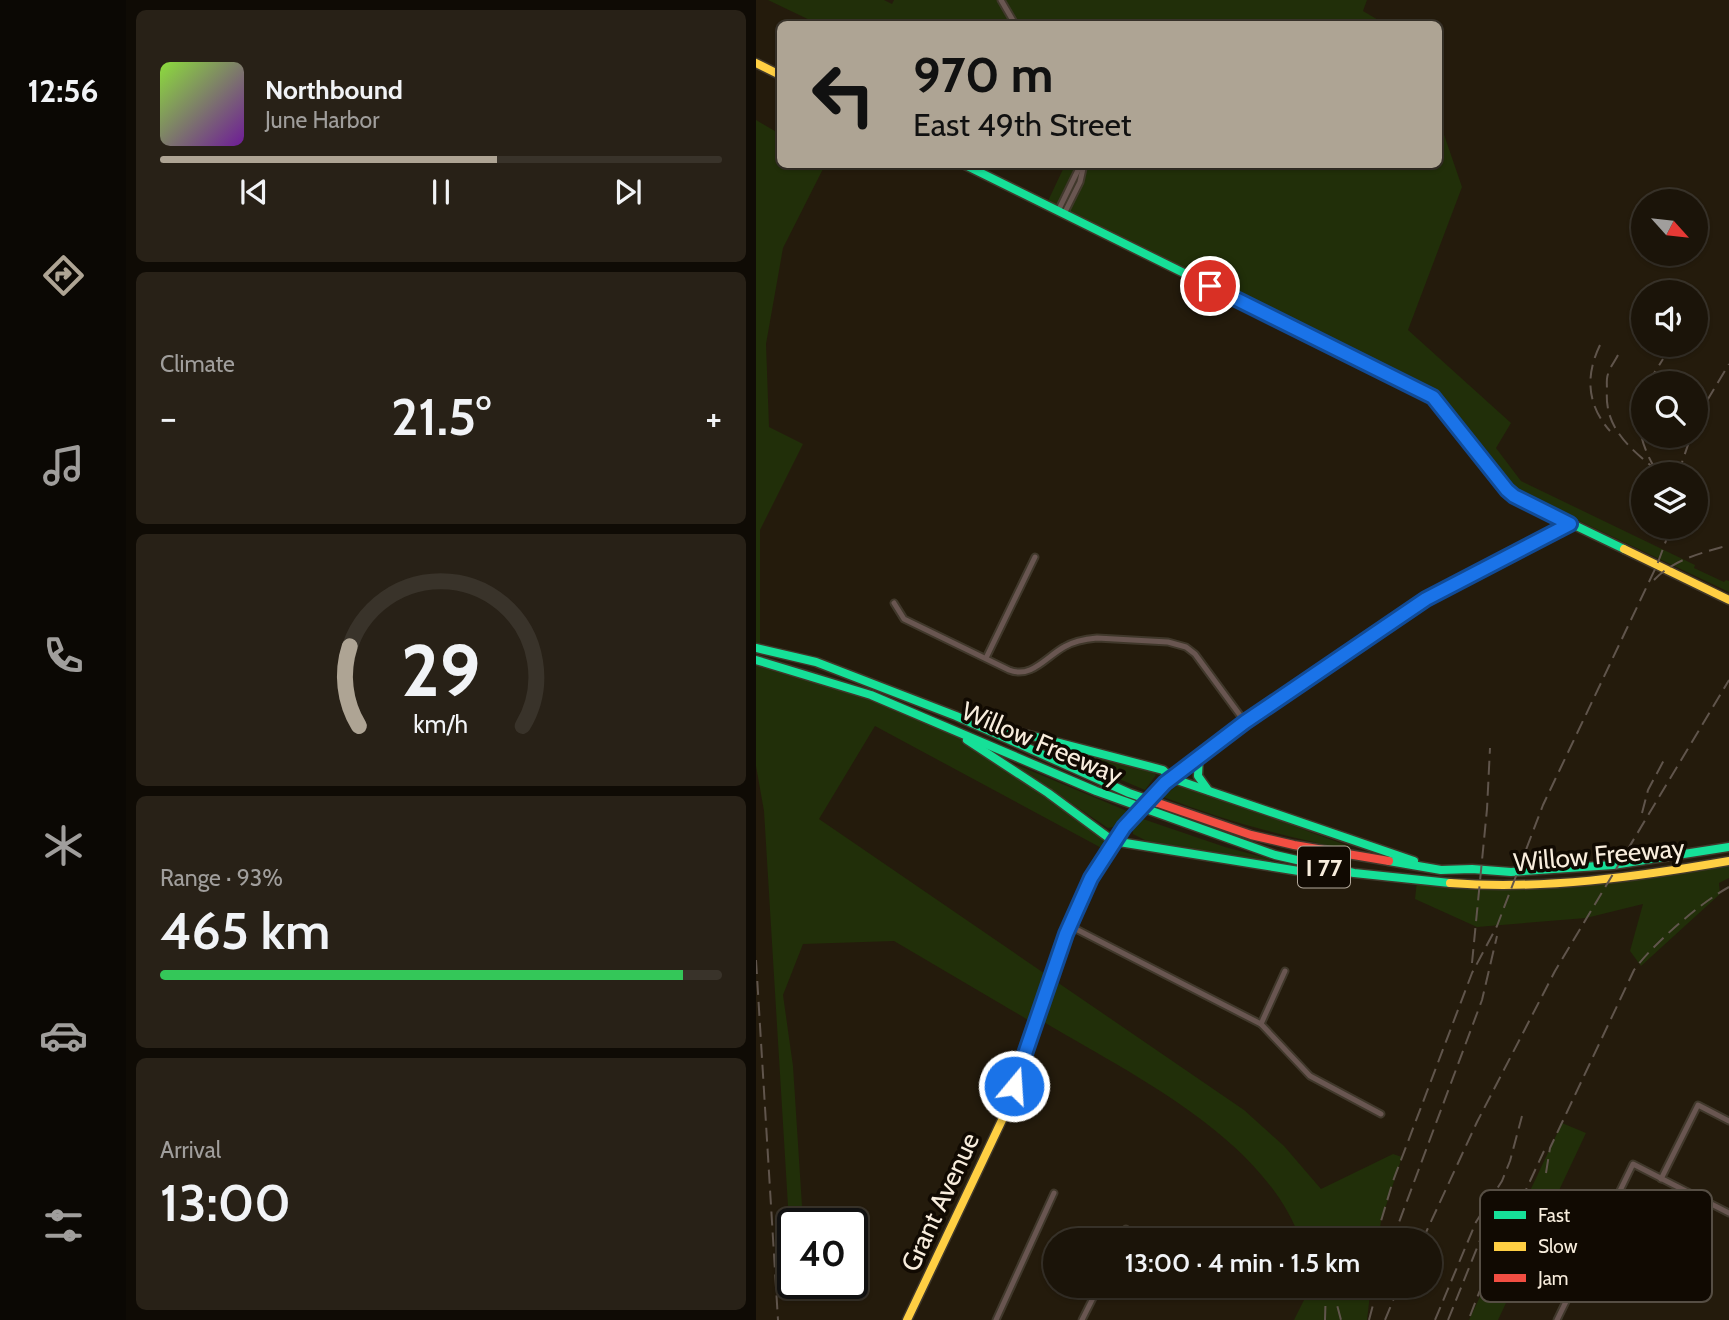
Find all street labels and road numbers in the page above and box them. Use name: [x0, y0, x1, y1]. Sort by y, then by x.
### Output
street label: Willow Freeway: [957, 695, 1127, 791]
street label: Willow Freeway: [1512, 832, 1686, 878]
road number: I 77: [1298, 846, 1350, 888]
street label: Grant Avenue: [894, 1128, 986, 1276]

